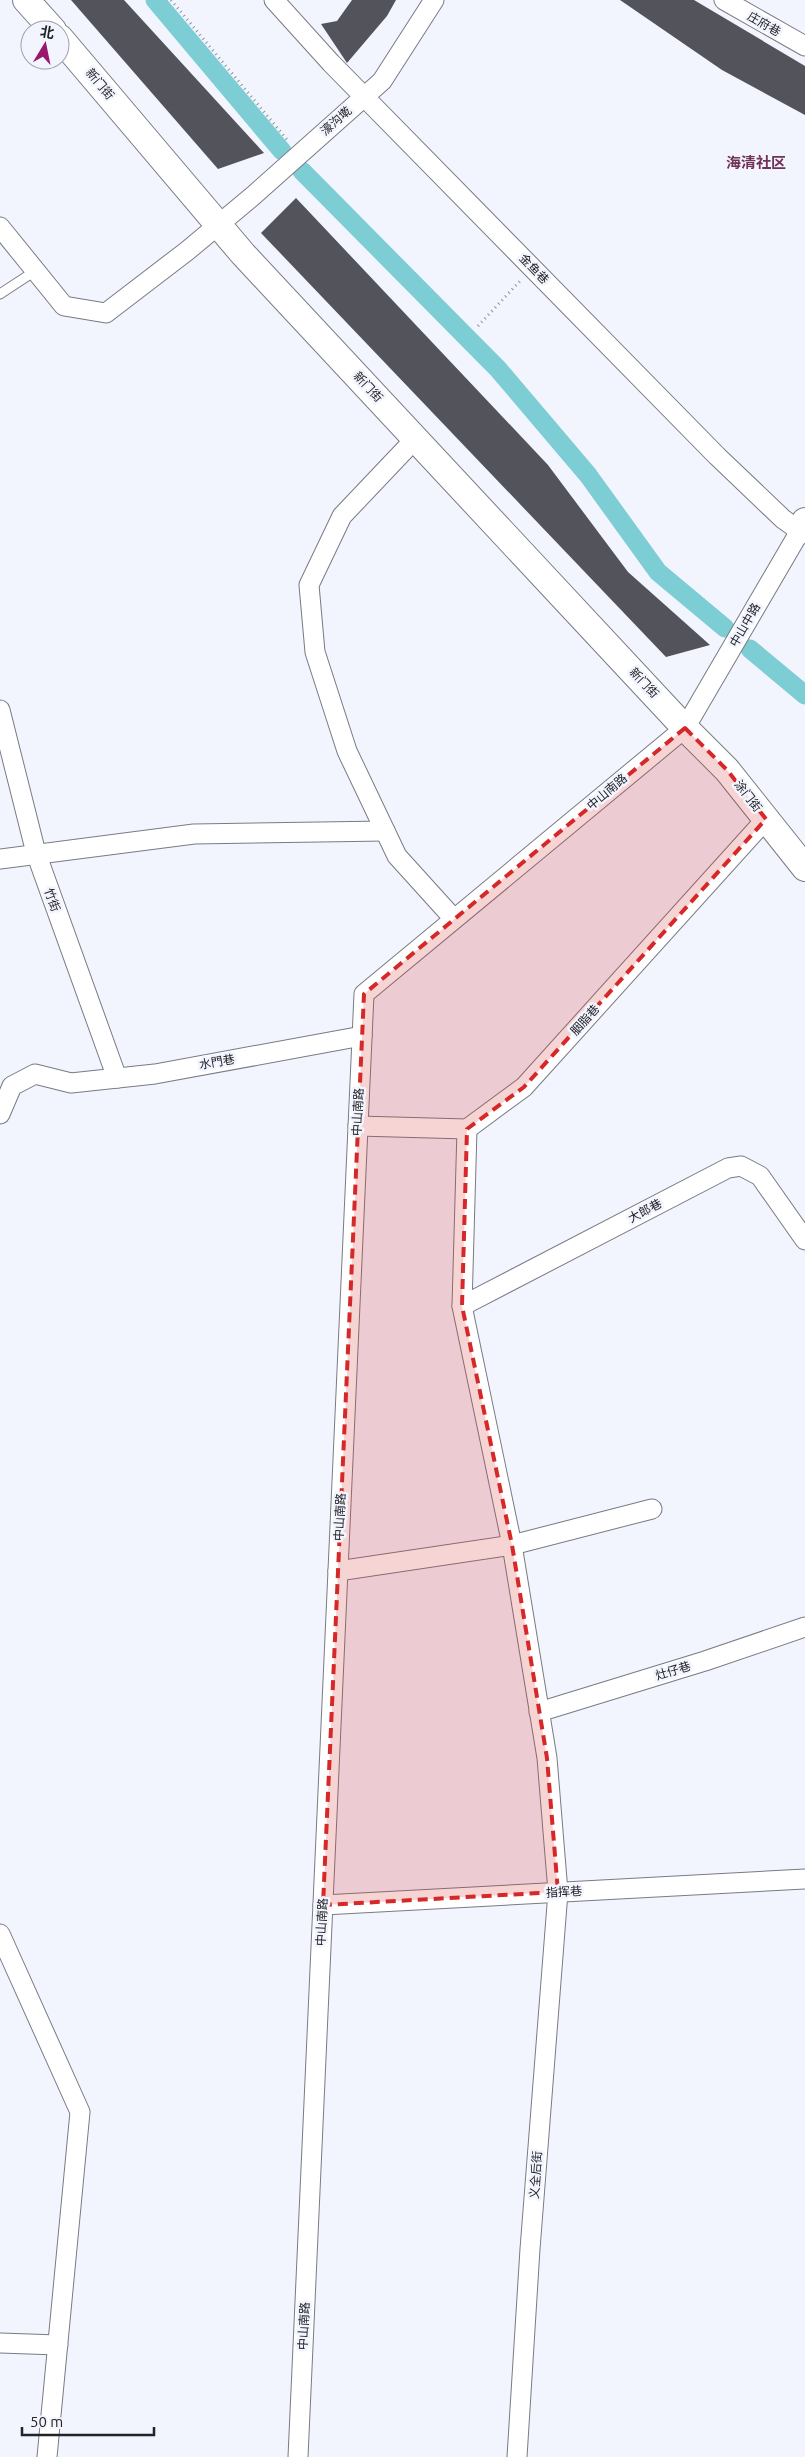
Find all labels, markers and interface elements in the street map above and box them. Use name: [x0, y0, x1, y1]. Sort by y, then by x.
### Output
street label: 庄府巷: [745, 9, 783, 38]
north arrow: [20, 20, 70, 70]
text: 北: [39, 23, 56, 41]
street label: 新门街: [84, 66, 117, 102]
street label: 濠沟墘: [318, 104, 353, 138]
district label: 海清社区: [726, 154, 786, 171]
street label: 金鱼巷: [517, 251, 552, 286]
street label: 新门街: [351, 369, 385, 404]
street label: 中山中路: [727, 601, 762, 649]
street label: 新门街: [627, 665, 661, 700]
street label: 中山南路: [584, 771, 629, 812]
street label: 涂门街: [732, 778, 765, 814]
street label: 竹街: [42, 886, 63, 913]
street label: 胭脂巷: [568, 1002, 602, 1037]
street label: 水門巷: [198, 1052, 236, 1071]
street label: 中山南路: [350, 1088, 365, 1136]
street label: 大郎巷: [626, 1196, 664, 1225]
street label: 中山南路: [332, 1493, 347, 1541]
street label: 灶仔巷: [654, 1659, 692, 1682]
street label: 指挥巷: [546, 1884, 582, 1899]
street label: 中山南路: [314, 1898, 329, 1946]
street label: 义全后街: [527, 2151, 544, 2199]
street label: 中山南路: [296, 2302, 311, 2350]
scale bar: [22, 2404, 155, 2436]
text: 50 m: [30, 2413, 63, 2430]

